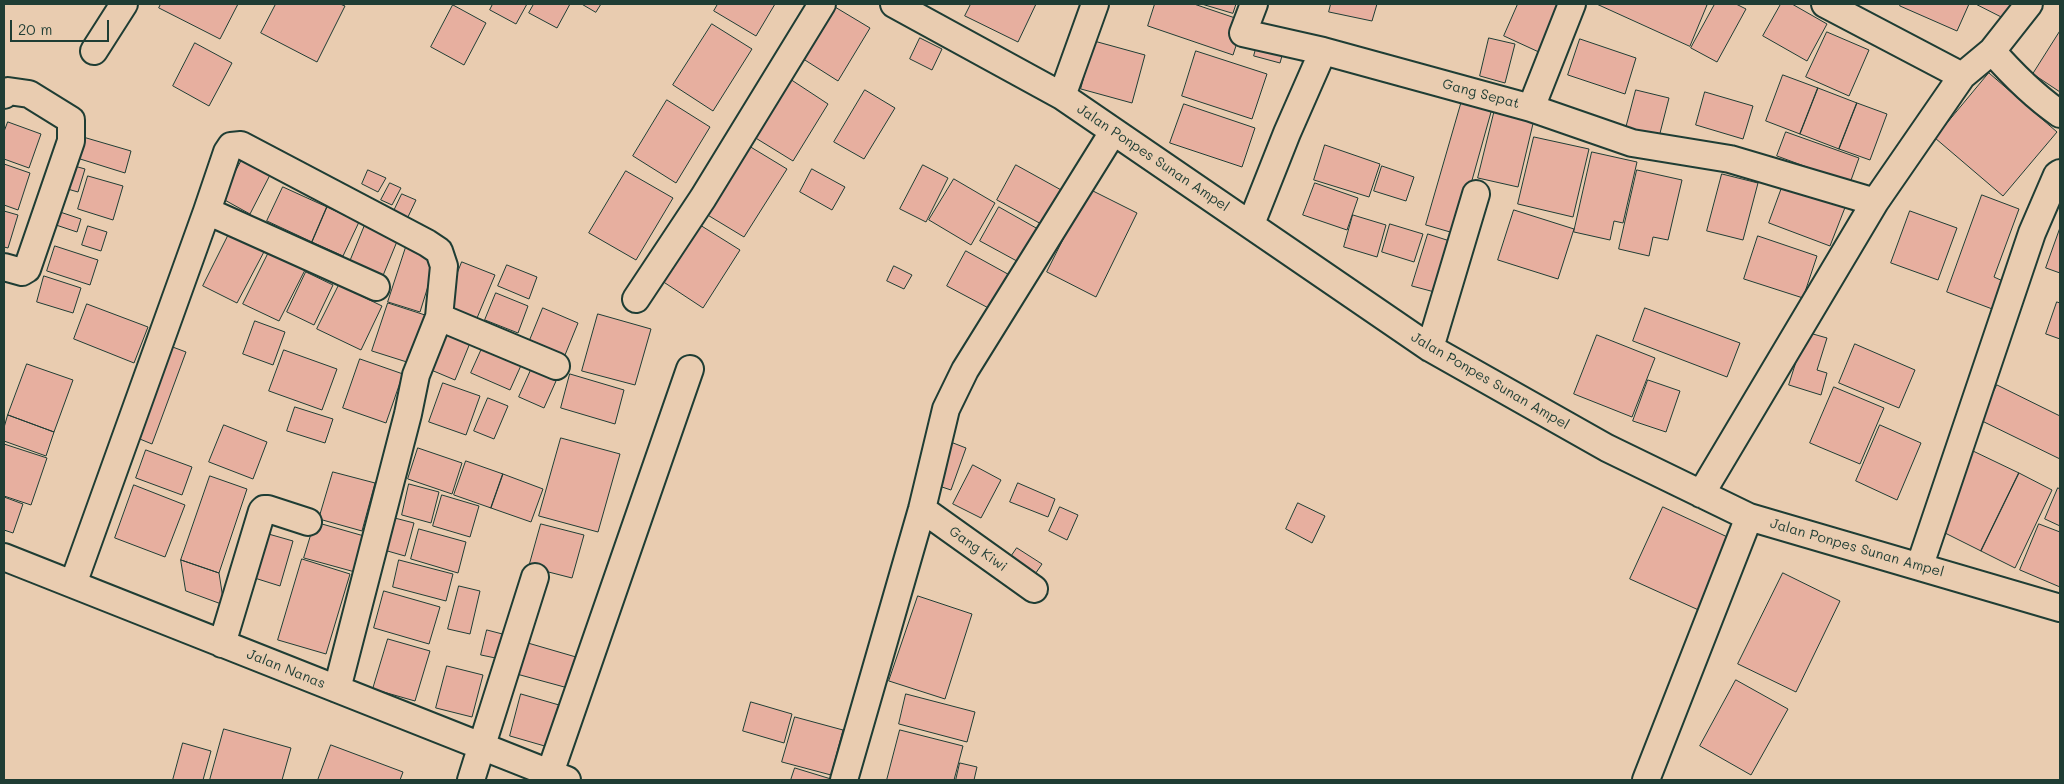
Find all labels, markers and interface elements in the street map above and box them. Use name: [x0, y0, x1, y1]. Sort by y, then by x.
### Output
scale bar: [12, 10, 111, 42]
text: 20 m: [18, 19, 52, 39]
street label: Gang Sepat: [1440, 76, 1522, 112]
street label: Jalan Ponpes Sunan Ampel: [1074, 101, 1232, 215]
street label: Jalan Ponpes Sunan Ampel: [1408, 329, 1572, 433]
street label: Jalan Ponpes Sunan Ampel: [1768, 515, 1946, 581]
street label: Gang Kiwi: [946, 523, 1010, 575]
street label: Jalan Nanas: [244, 646, 328, 692]

